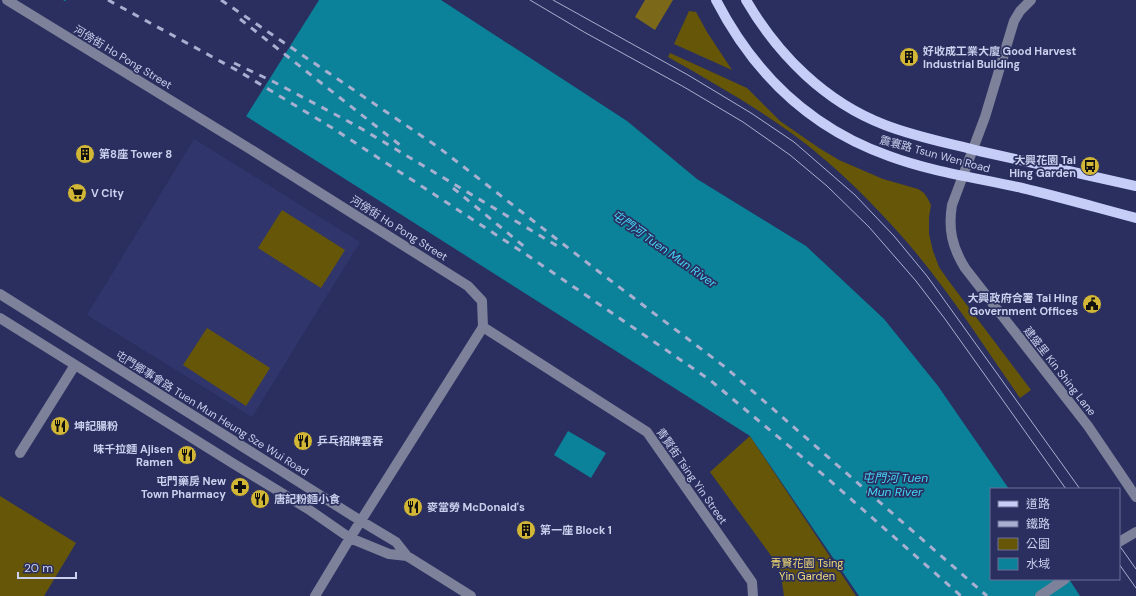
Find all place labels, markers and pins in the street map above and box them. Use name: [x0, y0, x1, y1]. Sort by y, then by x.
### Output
place label: 好收成工業大廈 Good Harvest Industrial Building: [923, 44, 1076, 71]
building icon: 好收成工業大廈 Good Harvest Industrial Building: [898, 46, 920, 68]
building icon: 第8座 Tower 8: [74, 143, 96, 165]
place label: 第8座 Tower 8: [99, 147, 172, 161]
place label: 大興花園 Tai Hing Garden: [1009, 153, 1076, 180]
bus stop icon: 大興花園 Tai Hing Garden: [1079, 155, 1101, 177]
supermarket icon: V City: [66, 182, 88, 204]
place label: V City: [91, 186, 124, 200]
place label: 大興政府合署 Tai Hing Government Offices: [968, 291, 1078, 318]
public building icon: 大興政府合署 Tai Hing Government Offices: [1081, 293, 1103, 315]
restaurant icon: 坤記腸粉: [49, 415, 71, 437]
place label: 坤記腸粉: [74, 419, 118, 433]
restaurant icon: 乒乓招牌雲吞: [292, 430, 314, 452]
place label: 乒乓招牌雲吞: [317, 434, 384, 448]
place label: 味千拉麵 Ajisen Ramen: [93, 442, 173, 469]
restaurant icon: 味千拉麵 Ajisen Ramen: [176, 444, 198, 466]
place label: 屯門藥房 New Town Pharmacy: [141, 474, 226, 501]
pharmacy icon: 屯門藥房 New Town Pharmacy: [229, 476, 251, 498]
restaurant icon: 唐記粉麵小食: [249, 488, 271, 510]
place label: 唐記粉麵小食: [274, 492, 340, 506]
restaurant icon: 麥當勞 McDonald's: [402, 496, 424, 518]
place label: 麥當勞 McDonald's: [427, 500, 525, 514]
building icon: 第一座 Block 1: [515, 519, 537, 541]
place label: 第一座 Block 1: [540, 523, 612, 537]

